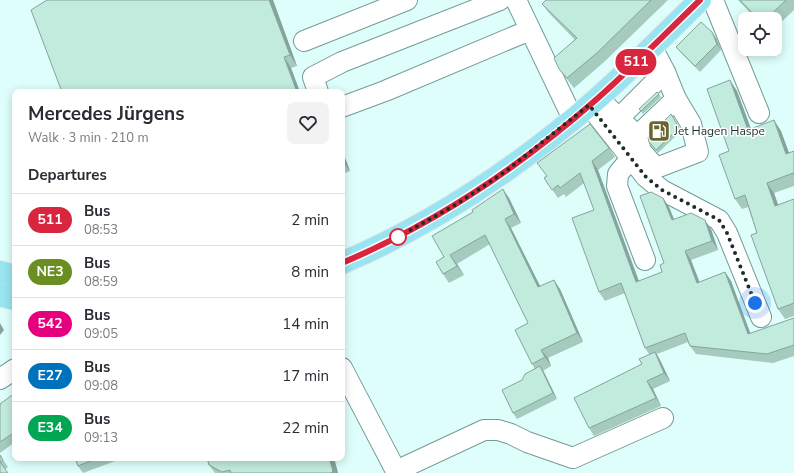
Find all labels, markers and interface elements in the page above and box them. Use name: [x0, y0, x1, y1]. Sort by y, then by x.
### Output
map controls: [738, 12, 782, 56]
button: locate: [738, 12, 782, 56]
line badge: 511: [613, 49, 659, 75]
text: 511: [623, 52, 649, 71]
text: Mercedes Jürgens: [28, 101, 184, 127]
button: heart: [287, 102, 329, 144]
fuel station icon: Jet Hagen Haspe: [646, 118, 672, 144]
place label: Jet Hagen Haspe: [673, 123, 765, 139]
text: Walk · 3 min · 210 m: [28, 129, 149, 147]
text: Departures: [28, 165, 107, 185]
text: Bus: [84, 201, 110, 221]
text: 511: [37, 210, 63, 229]
text: 2 min: [291, 210, 329, 230]
text: 08:53: [84, 221, 118, 239]
unlabelled marker: [389, 228, 407, 246]
text: Bus: [84, 253, 110, 273]
text: NE3: [36, 262, 64, 281]
text: 8 min: [291, 262, 329, 282]
text: 08:59: [84, 273, 118, 291]
your location: [745, 293, 765, 313]
text: Bus: [84, 305, 110, 325]
text: 542: [37, 314, 63, 333]
text: 14 min: [282, 314, 329, 334]
text: 09:05: [84, 325, 118, 343]
text: Bus: [84, 357, 110, 377]
text: E27: [37, 366, 63, 385]
text: 17 min: [282, 366, 329, 386]
text: 09:08: [84, 377, 118, 395]
text: Bus: [84, 409, 110, 429]
text: E34: [37, 418, 63, 437]
text: 22 min: [282, 418, 329, 438]
text: 09:13: [84, 429, 118, 447]

